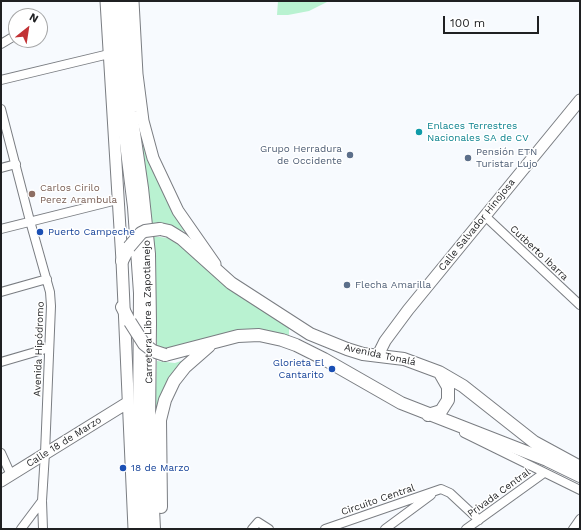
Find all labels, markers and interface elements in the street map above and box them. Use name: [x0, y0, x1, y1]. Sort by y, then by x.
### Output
north arrow: [8, 8, 48, 48]
scale bar: [445, 8, 541, 34]
text: N: [27, 10, 41, 26]
text: 100 m: [450, 16, 485, 30]
place label: Enlaces Terrestres Nacionales SA de CV: [427, 120, 529, 144]
marker: Enlaces Terrestres Nacionales SA de CV: [414, 127, 424, 137]
place label: Grupo Herradura de Occidente: [260, 143, 342, 166]
place label: Pensión ETN Turistar Lujo: [476, 146, 538, 170]
marker: Grupo Herradura de Occidente: [345, 150, 355, 160]
marker: Pensión ETN Turistar Lujo: [463, 153, 473, 163]
street label: Calle Salvador Hinojosa: [436, 177, 518, 273]
place label: Carlos Cirilo Perez Arambula: [40, 182, 117, 206]
marker: Carlos Cirilo Perez Arambula: [27, 189, 37, 199]
street label: Cutberto Ibarra: [507, 223, 571, 283]
place label: Puerto Campeche: [48, 226, 135, 238]
marker: Puerto Campeche: [35, 227, 45, 237]
street label: Carretera Libre a Zapotlanejo: [141, 240, 155, 384]
place label: Flecha Amarilla: [355, 279, 431, 291]
marker: Flecha Amarilla: [342, 280, 352, 290]
street label: Avenida Hipódromo: [31, 301, 47, 397]
street label: Avenida Tonalá: [343, 342, 417, 368]
place label: Glorieta El Cantarito: [273, 357, 324, 380]
marker: Glorieta El Cantarito: [327, 364, 337, 374]
street label: Calle 18 de Marzo: [24, 414, 104, 470]
place label: 18 de Marzo: [131, 462, 189, 474]
marker: 18 de Marzo: [118, 463, 128, 473]
street label: Privada Central: [465, 466, 533, 520]
street label: Circuito Central: [340, 482, 416, 518]

